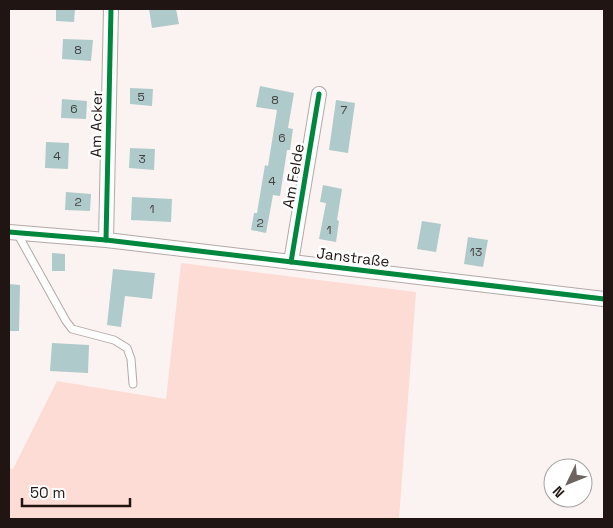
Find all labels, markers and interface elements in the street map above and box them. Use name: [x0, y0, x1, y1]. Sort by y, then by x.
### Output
house number: 8: [74, 42, 82, 58]
house number: 5: [137, 89, 145, 105]
street label: Am Acker: [86, 90, 106, 157]
house number: 8: [271, 92, 279, 108]
house number: 6: [70, 101, 78, 117]
house number: 7: [341, 102, 348, 118]
house number: 6: [278, 130, 286, 146]
street label: Am Felde: [278, 142, 308, 210]
house number: 4: [53, 148, 61, 164]
house number: 3: [138, 151, 146, 167]
house number: 4: [268, 173, 276, 189]
house number: 2: [74, 194, 82, 210]
house number: 1: [149, 201, 155, 217]
house number: 2: [256, 215, 264, 231]
house number: 1: [326, 222, 332, 238]
street label: Janstraße: [315, 243, 391, 271]
house number: 13: [470, 244, 482, 260]
north arrow: [543, 458, 593, 508]
scale bar: [22, 476, 130, 508]
text: N: [549, 482, 568, 501]
text: 50 m: [30, 483, 65, 502]

